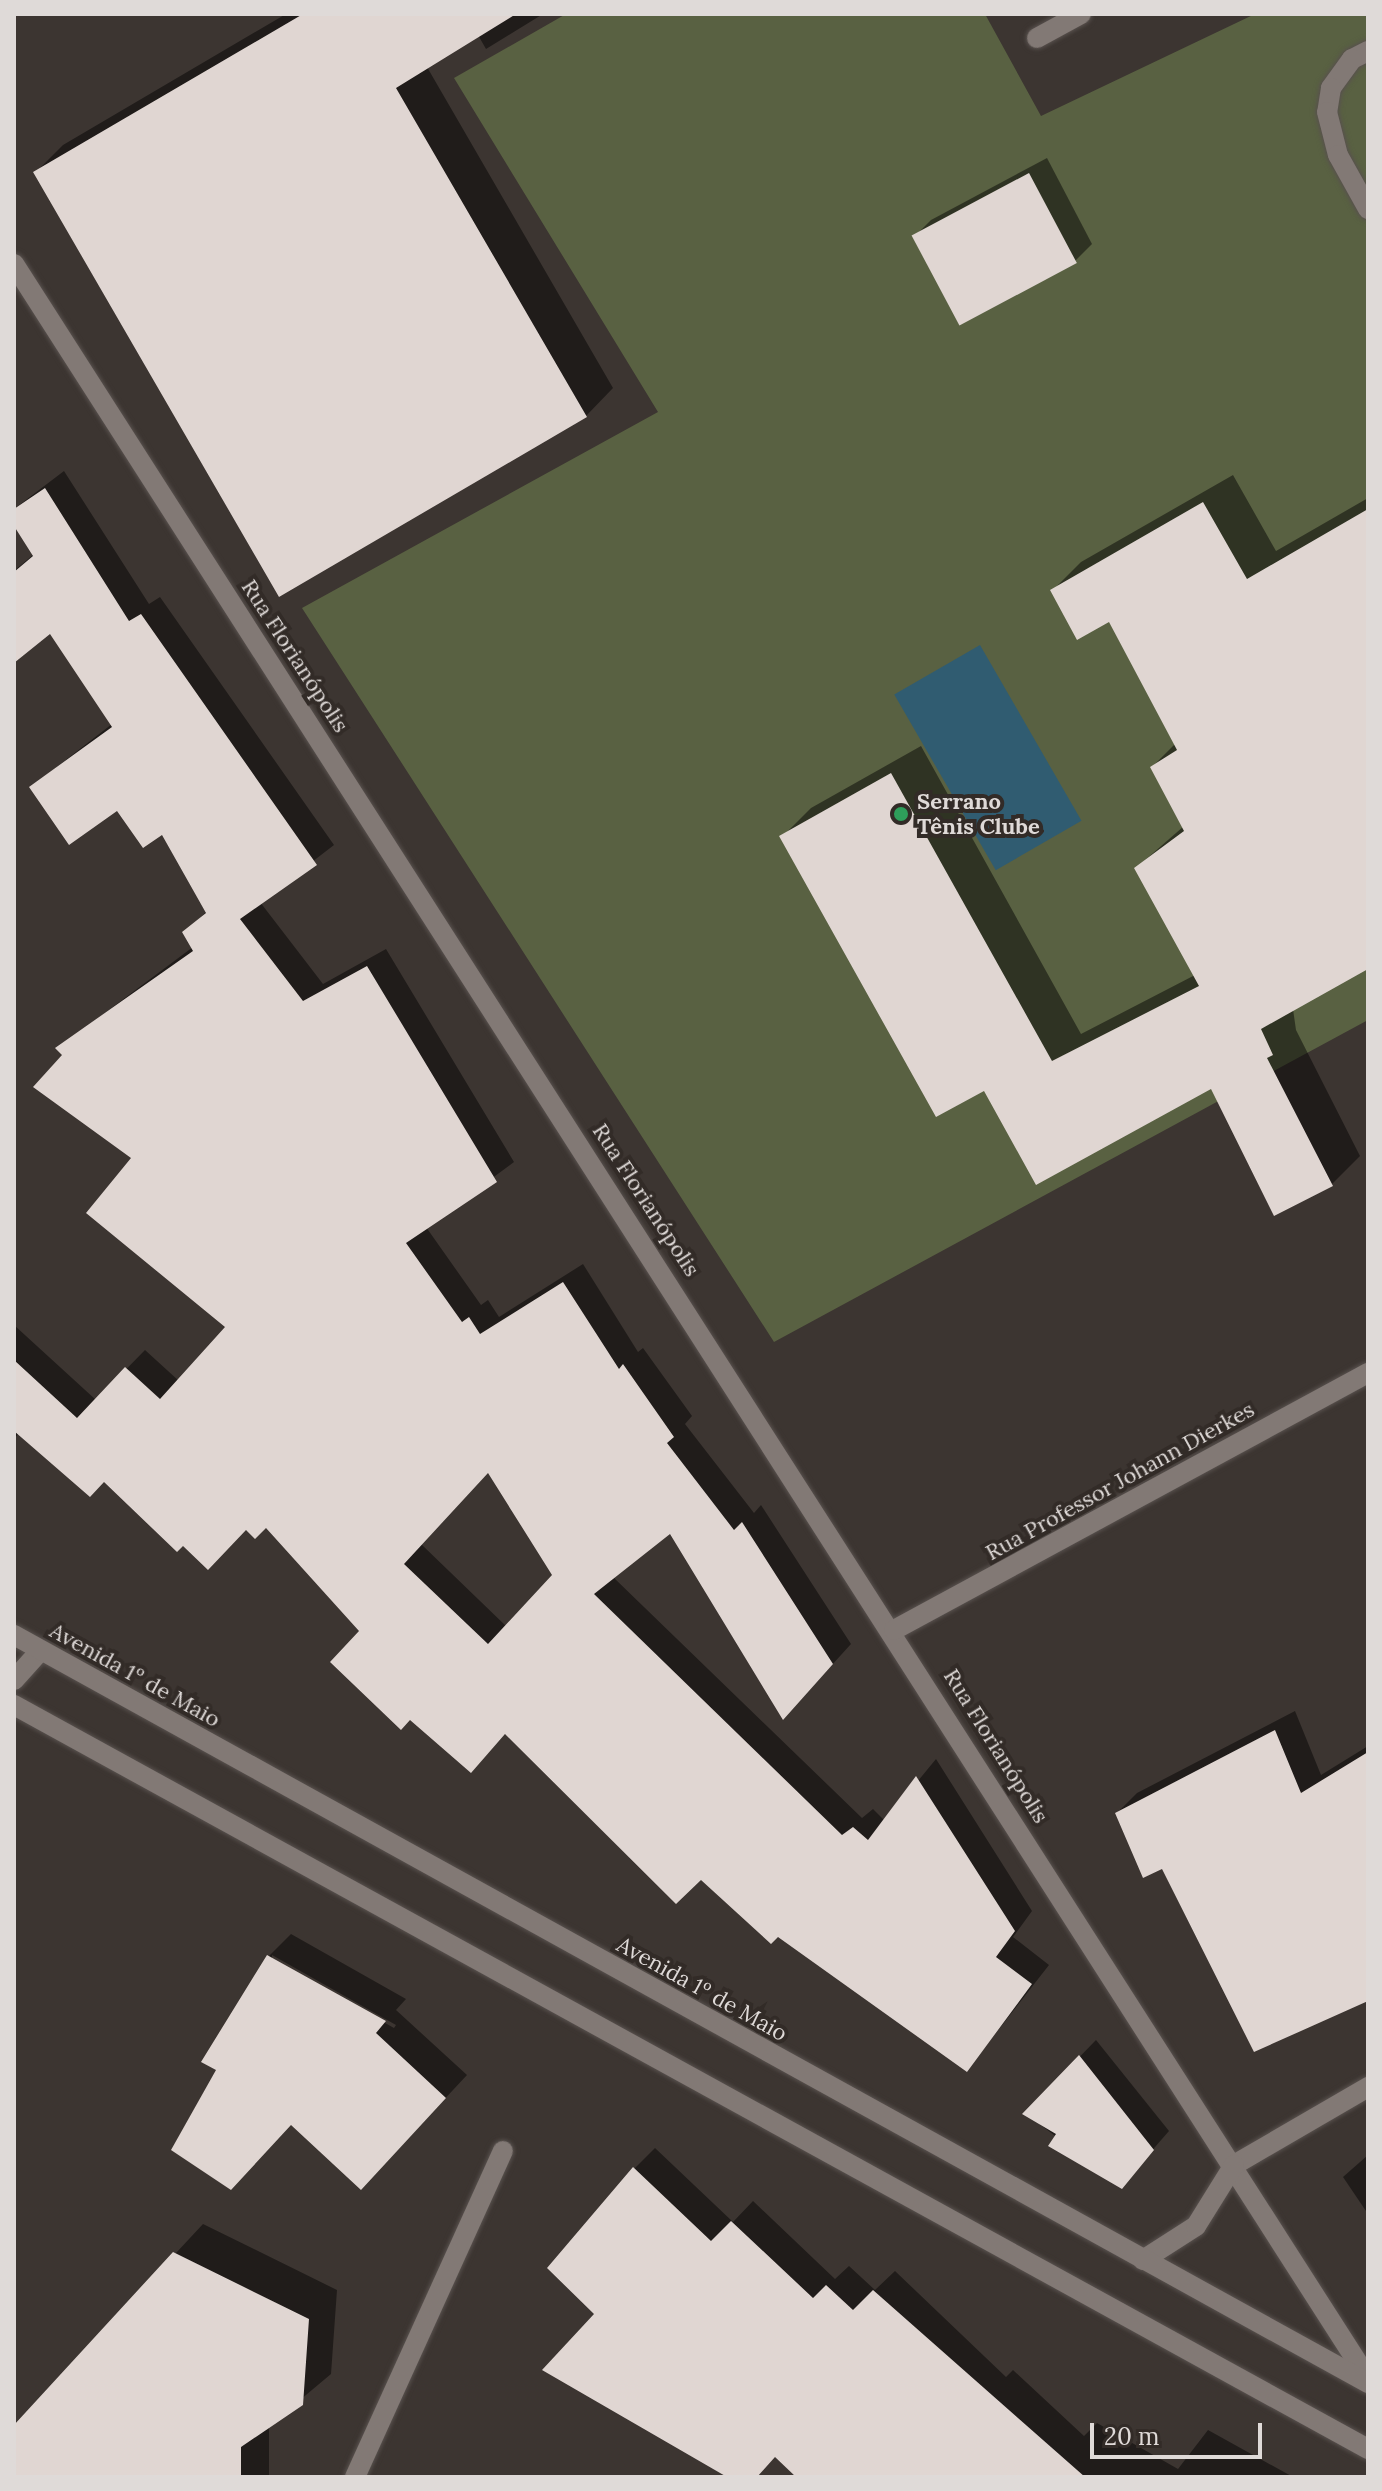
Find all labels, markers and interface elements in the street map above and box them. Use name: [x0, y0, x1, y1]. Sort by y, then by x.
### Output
street label: Rua Florianópolis: [236, 575, 354, 737]
place label: Serrano Tênis Clube: [917, 788, 1040, 840]
marker: Serrano Tênis Clube: [892, 805, 910, 823]
street label: Rua Florianópolis: [587, 1119, 705, 1281]
street label: Rua Professor Johann Dierkes: [981, 1396, 1259, 1566]
street label: Avenida 1º de Maio: [45, 1617, 225, 1733]
street label: Rua Florianópolis: [938, 1664, 1054, 1828]
street label: Avenida 1º de Maio: [612, 1931, 792, 2047]
scale bar: [1094, 2407, 1266, 2457]
text: 20 m: [1104, 2421, 1160, 2452]

